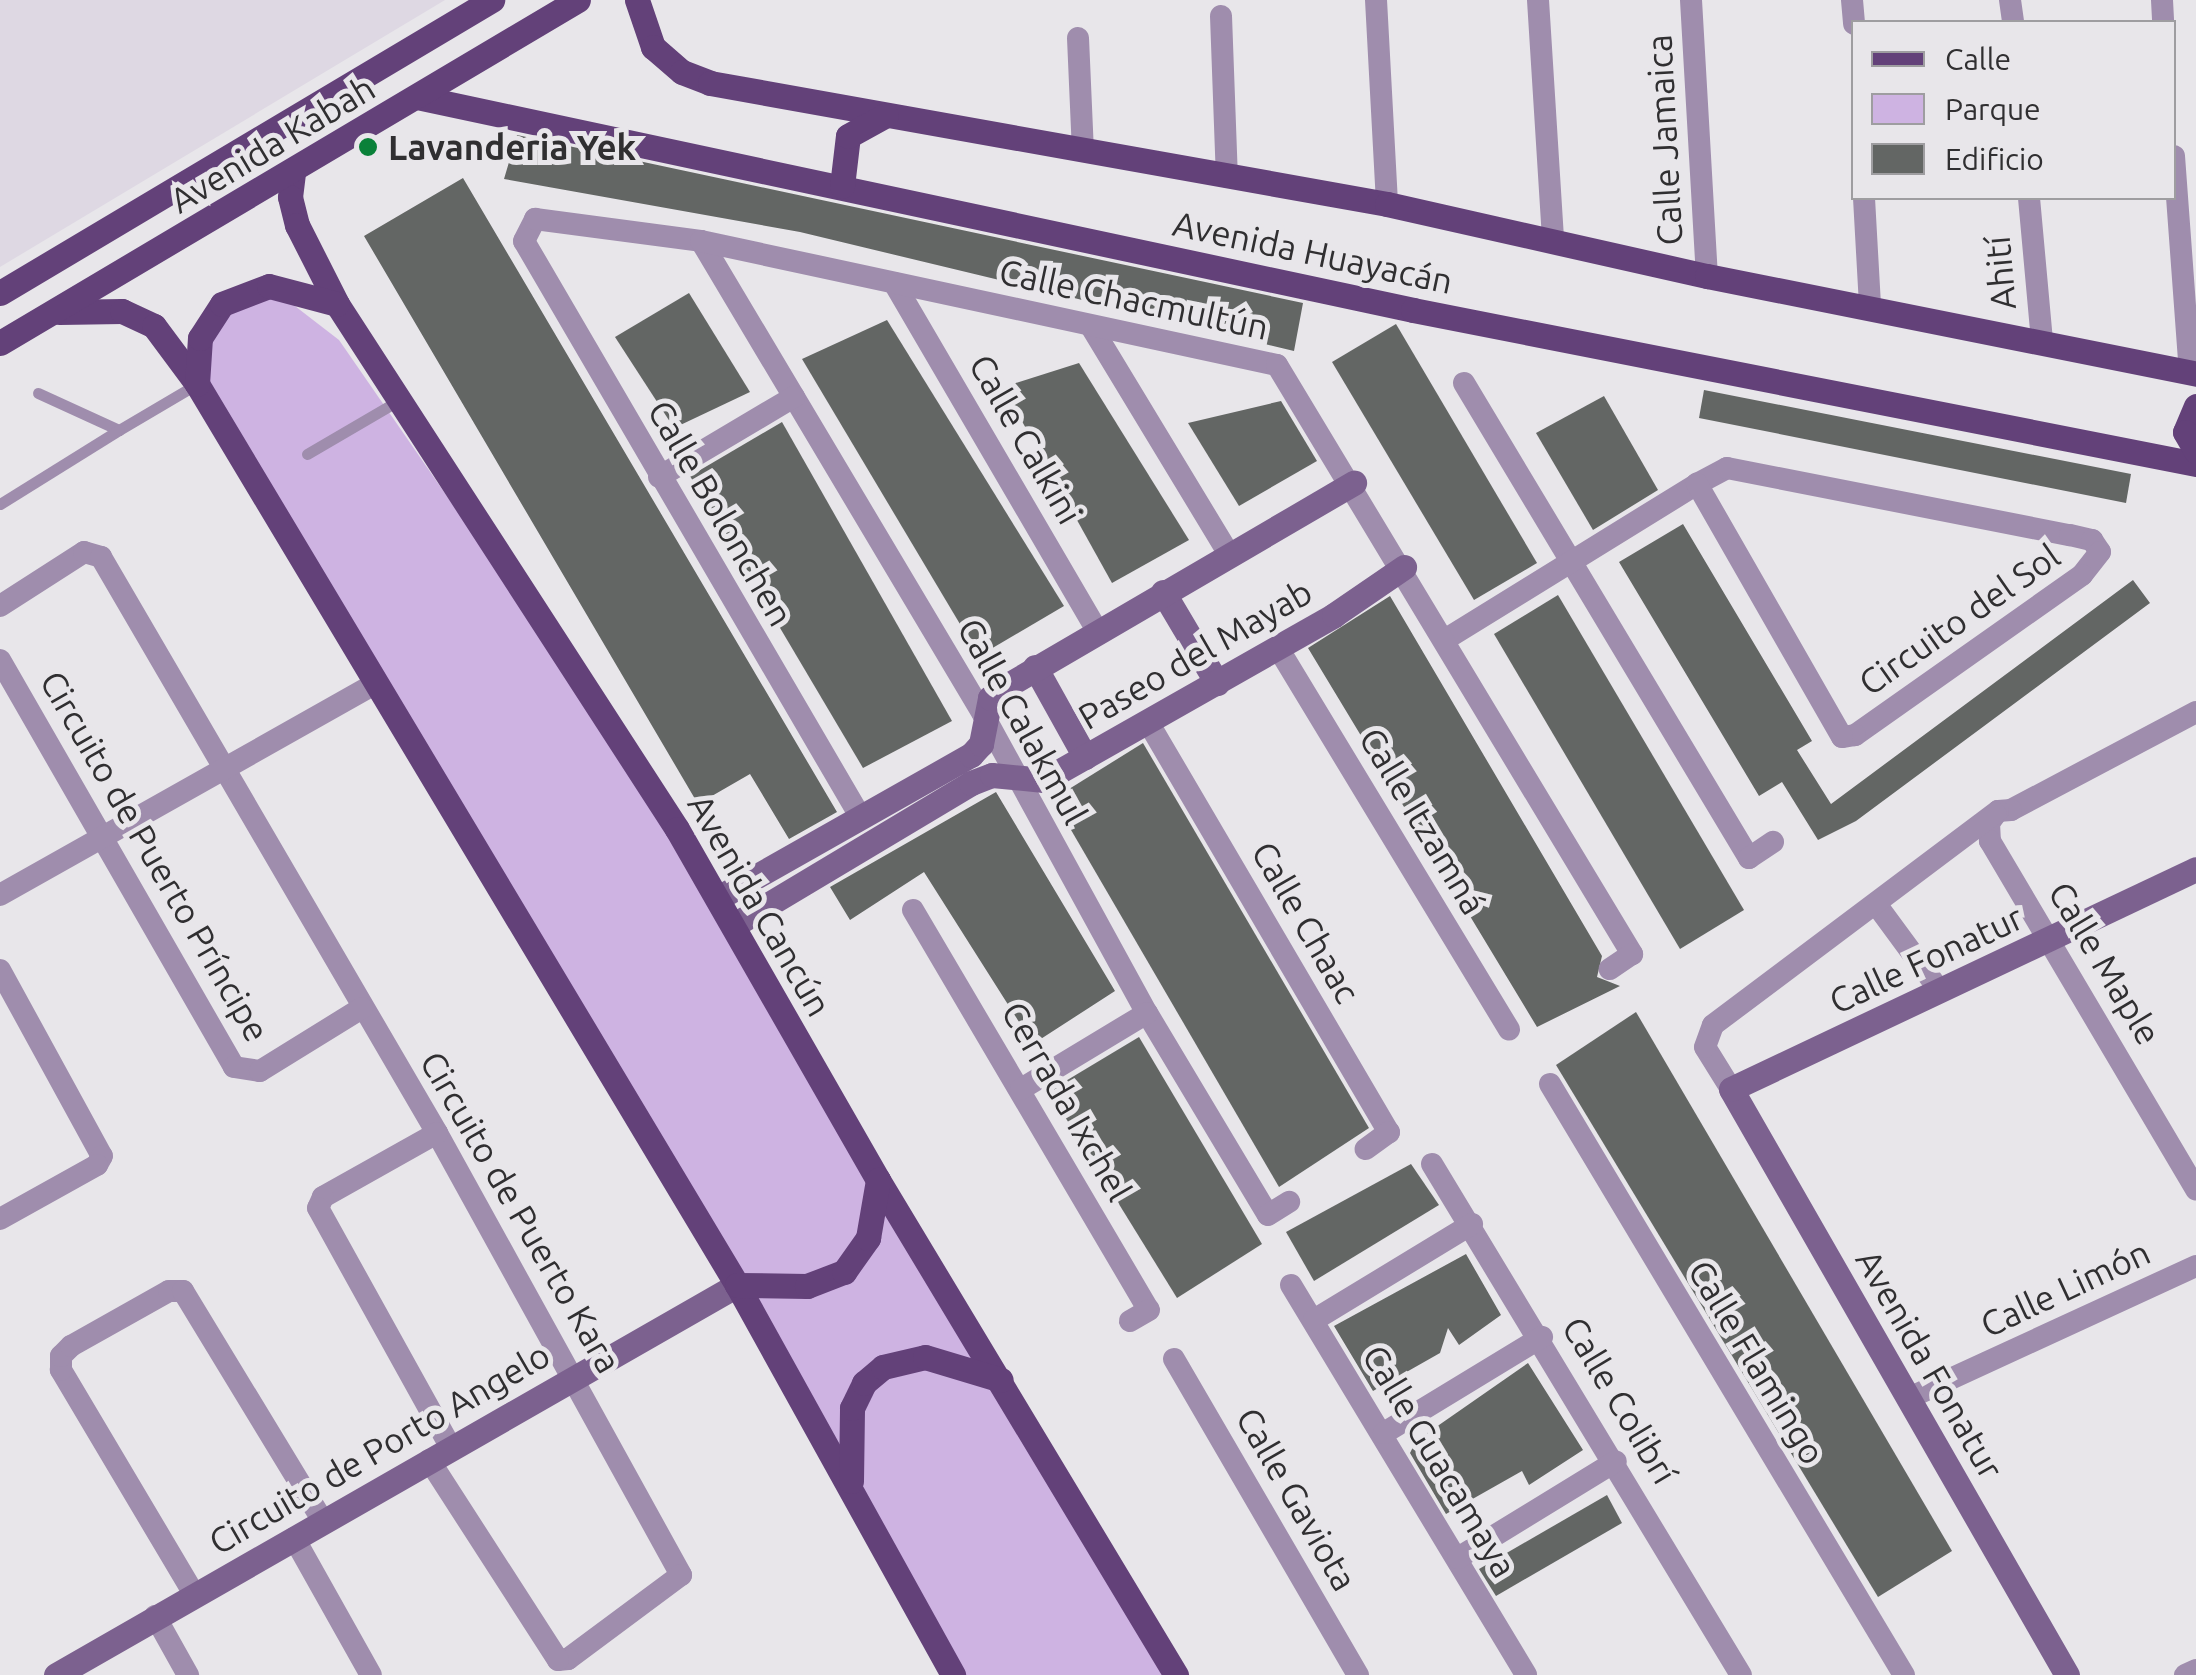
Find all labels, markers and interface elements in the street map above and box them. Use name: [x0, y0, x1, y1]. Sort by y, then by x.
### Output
legend: [1851, 20, 2176, 200]
street label: Calle Jamaica: [1638, 33, 1690, 247]
text: Calle: [1945, 42, 2011, 76]
street label: Avenida Kabah: [162, 66, 382, 222]
text: Parque: [1945, 92, 2041, 126]
place label: Lavanderia Yek: [388, 126, 636, 168]
marker: Lavanderia Yek: [357, 136, 379, 158]
text: Edificio: [1945, 142, 2044, 176]
street label: Avenida Huayacán: [1169, 202, 1457, 302]
street label: Ahití: [1976, 235, 2024, 311]
street label: Calle Chacmultún: [996, 250, 1272, 348]
street label: Calle Calkini: [961, 347, 1091, 531]
street label: Calle Bolonchen: [640, 393, 802, 633]
street label: Circuito del Sol: [1851, 534, 2067, 704]
street label: Paseo del Mayab: [1071, 570, 1319, 738]
street label: Calle Calakmul: [949, 611, 1097, 831]
street label: Circuito de Puerto Príncipe: [32, 663, 278, 1049]
street label: Calle Itzamná: [1351, 720, 1495, 922]
street label: Avenida Cancún: [679, 787, 841, 1023]
street label: Calle Chaac: [1243, 834, 1369, 1010]
street label: Calle Maple: [2040, 874, 2170, 1052]
street label: Calle Fonatur: [1822, 896, 2030, 1022]
street label: Cerrada Ixchel: [993, 994, 1141, 1208]
street label: Circuito de Puerto Kara: [412, 1044, 630, 1380]
street label: Calle Limón: [1974, 1230, 2156, 1346]
street label: Avenida Fonatur: [1847, 1242, 2013, 1486]
street label: Calle Flamingo: [1680, 1253, 1834, 1471]
street label: Calle Colibrí: [1554, 1309, 1686, 1491]
street label: Circuito de Porto Angelo: [201, 1333, 557, 1563]
street label: Calle Guacamaya: [1354, 1337, 1526, 1585]
street label: Calle Gaviota: [1228, 1400, 1366, 1598]

